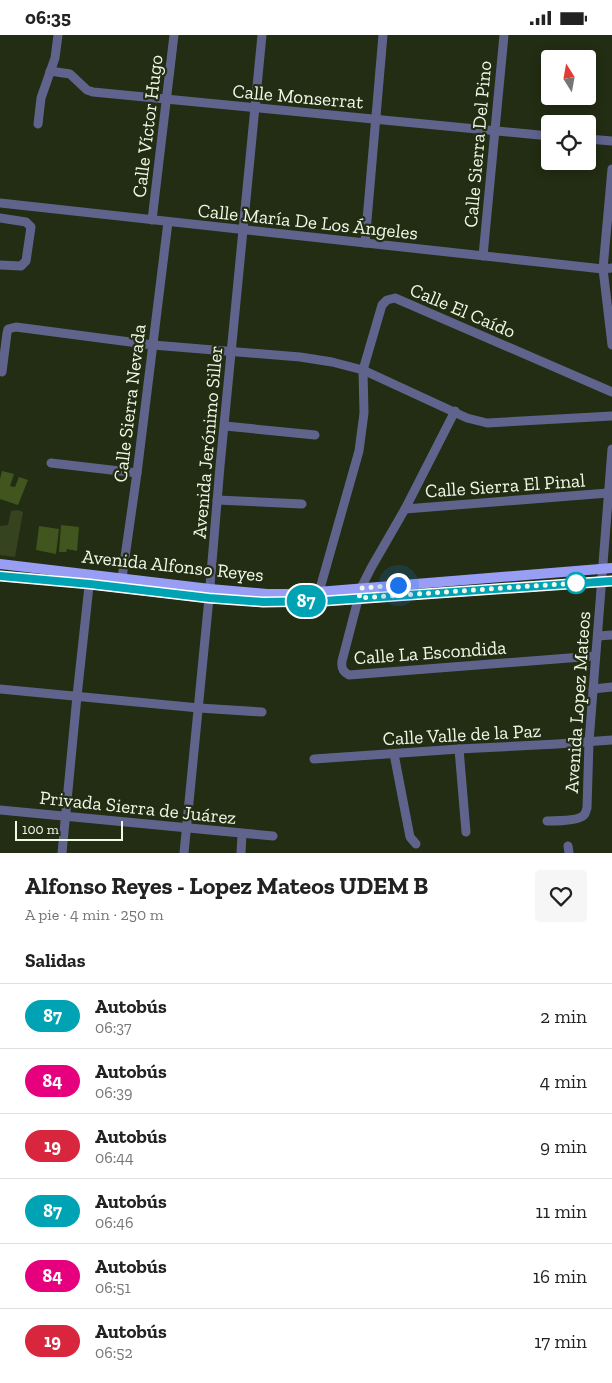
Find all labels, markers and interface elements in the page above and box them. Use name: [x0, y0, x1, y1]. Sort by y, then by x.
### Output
text: 06:35: [25, 6, 71, 29]
north arrow: [541, 50, 596, 105]
map controls: [541, 50, 596, 170]
street label: Calle Víctor Hugo: [127, 53, 168, 199]
street label: Calle Sierra Del Pino: [459, 60, 496, 228]
street label: Calle Monserrat: [232, 79, 364, 114]
button: locate: [541, 115, 596, 170]
street label: Calle María De Los Ángeles: [197, 199, 419, 244]
street label: Calle El Caído: [407, 278, 519, 343]
street label: Calle Sierra Nevada: [108, 323, 151, 484]
street label: Avenida Jerónimo Siller: [188, 345, 227, 539]
street label: Calle Sierra El Pinal: [424, 468, 586, 503]
street label: Avenida Alfonso Reyes: [81, 545, 265, 586]
unlabelled marker: [565, 572, 587, 594]
your location: [386, 573, 411, 598]
line badge: 87: [284, 585, 328, 617]
text: 87: [297, 590, 315, 612]
street label: Avenida Lopez Mateos: [560, 610, 595, 794]
street label: Calle La Escondida: [353, 636, 507, 669]
street label: Calle Valle de la Paz: [382, 719, 542, 750]
street label: Privada Sierra de Juárez: [38, 786, 238, 829]
scale bar: [15, 818, 122, 841]
text: 100 m: [22, 821, 59, 838]
button: heart: [535, 870, 587, 922]
text: Alfonso Reyes - Lopez Mateos UDEM B: [25, 871, 428, 900]
text: A pie · 4 min · 250 m: [25, 905, 164, 924]
text: Salidas: [25, 949, 85, 972]
text: Autobús: [95, 995, 167, 1018]
text: 87: [43, 1005, 62, 1027]
text: 2 min: [540, 1005, 587, 1028]
text: 06:37: [95, 1018, 132, 1037]
text: Autobús: [95, 1060, 167, 1083]
text: 84: [43, 1070, 62, 1092]
text: 4 min: [540, 1070, 587, 1093]
text: 06:39: [95, 1083, 133, 1102]
text: Autobús: [95, 1125, 167, 1148]
text: 19: [44, 1135, 61, 1157]
text: 9 min: [540, 1135, 587, 1158]
text: 06:44: [95, 1148, 134, 1167]
text: Autobús: [95, 1190, 167, 1213]
text: 87: [43, 1200, 62, 1222]
text: 11 min: [535, 1200, 587, 1223]
text: 06:46: [95, 1213, 133, 1232]
text: Autobús: [95, 1255, 167, 1278]
text: 84: [43, 1265, 62, 1287]
text: 16 min: [533, 1265, 587, 1288]
text: 06:51: [95, 1278, 131, 1297]
text: Autobús: [95, 1320, 167, 1343]
text: 19: [44, 1330, 61, 1352]
text: 17 min: [534, 1330, 587, 1353]
text: 06:52: [95, 1343, 133, 1362]

